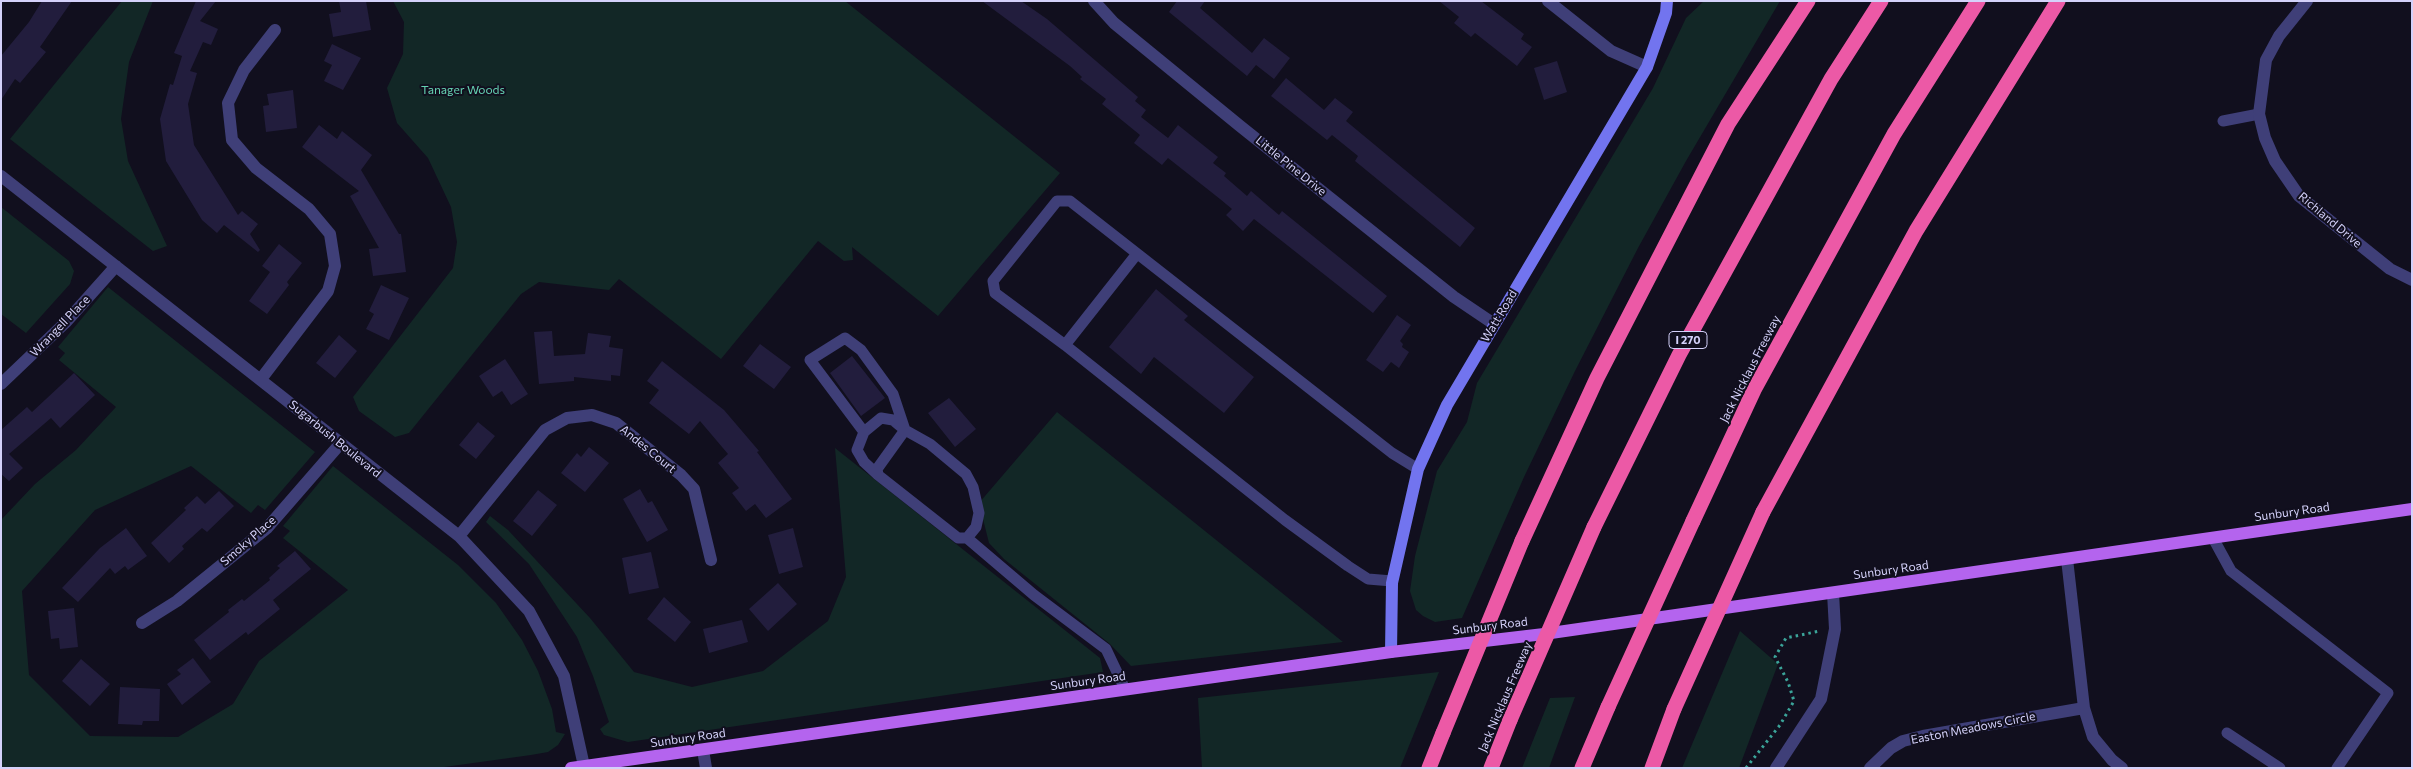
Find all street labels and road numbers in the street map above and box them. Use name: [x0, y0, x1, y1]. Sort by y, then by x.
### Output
street label: Little Pine Drive: [1253, 133, 1329, 199]
street label: Richland Drive: [2295, 189, 2365, 251]
street label: Watt Road: [1478, 287, 1520, 345]
street label: Wrangell Place: [27, 292, 93, 360]
street label: Jack Nicklaus Freeway: [1717, 313, 1783, 425]
road number: I 270: [1669, 332, 1707, 348]
street label: Sugarbush Boulevard: [286, 397, 384, 481]
street label: Andes Court: [617, 422, 679, 476]
street label: Sunbury Road: [2253, 500, 2331, 524]
street label: Smoky Place: [217, 513, 279, 569]
street label: Sunbury Road: [1852, 558, 1930, 582]
street label: Sunbury Road: [1452, 614, 1528, 638]
street label: Jack Nicklaus Freeway: [1475, 640, 1535, 754]
street label: Sunbury Road: [1049, 669, 1127, 693]
street label: Easton Meadows Circle: [1910, 709, 2036, 747]
street label: Sunbury Road: [649, 726, 727, 750]

